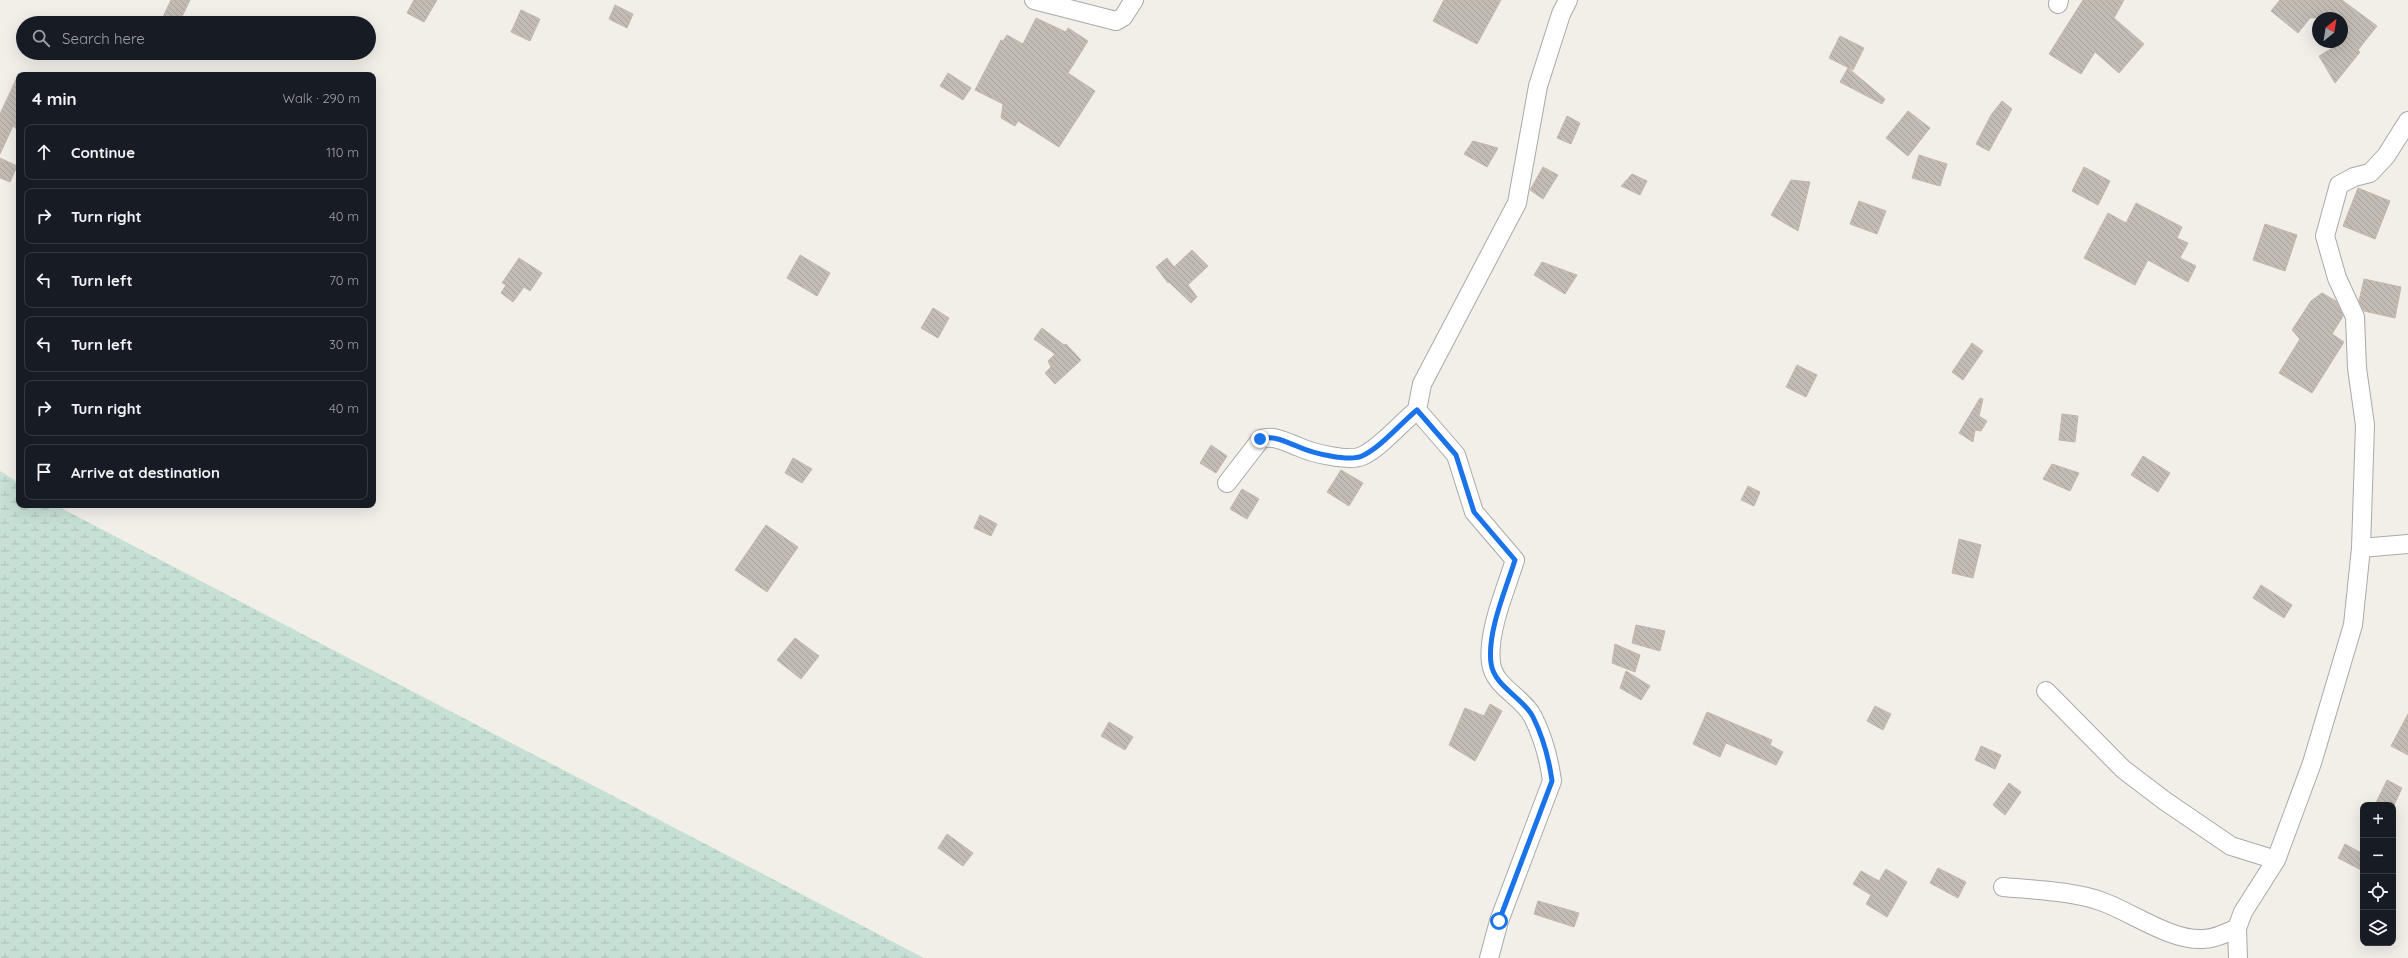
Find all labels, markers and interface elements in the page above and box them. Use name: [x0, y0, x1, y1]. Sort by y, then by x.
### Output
north arrow: [2312, 12, 2348, 48]
search box: [16, 16, 376, 60]
icon: search: [30, 27, 52, 49]
text: Search here: [62, 29, 145, 48]
text: 4 min: [32, 88, 77, 109]
text: Walk · 290 m: [283, 90, 360, 106]
icon: ahead: [33, 141, 55, 163]
text: Continue: [71, 143, 135, 162]
text: 110 m: [326, 144, 359, 160]
icon: right: [33, 205, 55, 227]
text: Turn right: [71, 207, 142, 226]
text: 40 m: [329, 208, 359, 224]
icon: left: [33, 269, 55, 291]
text: Turn left: [71, 271, 133, 290]
text: 70 m: [329, 272, 359, 288]
icon: left: [33, 333, 55, 355]
text: Turn left: [71, 335, 133, 354]
text: 30 m: [329, 336, 359, 352]
icon: right: [33, 397, 55, 419]
text: Turn right: [71, 399, 142, 418]
text: 40 m: [329, 400, 359, 416]
route end: [1251, 430, 1269, 448]
icon: arrive: [33, 461, 55, 483]
text: Arrive at destination: [71, 463, 220, 482]
map controls: [2360, 802, 2396, 946]
button: +: [2360, 802, 2396, 838]
button: −: [2360, 838, 2396, 874]
button: locate: [2360, 874, 2396, 910]
button: layers: [2360, 910, 2396, 946]
route start: [1490, 912, 1508, 930]

